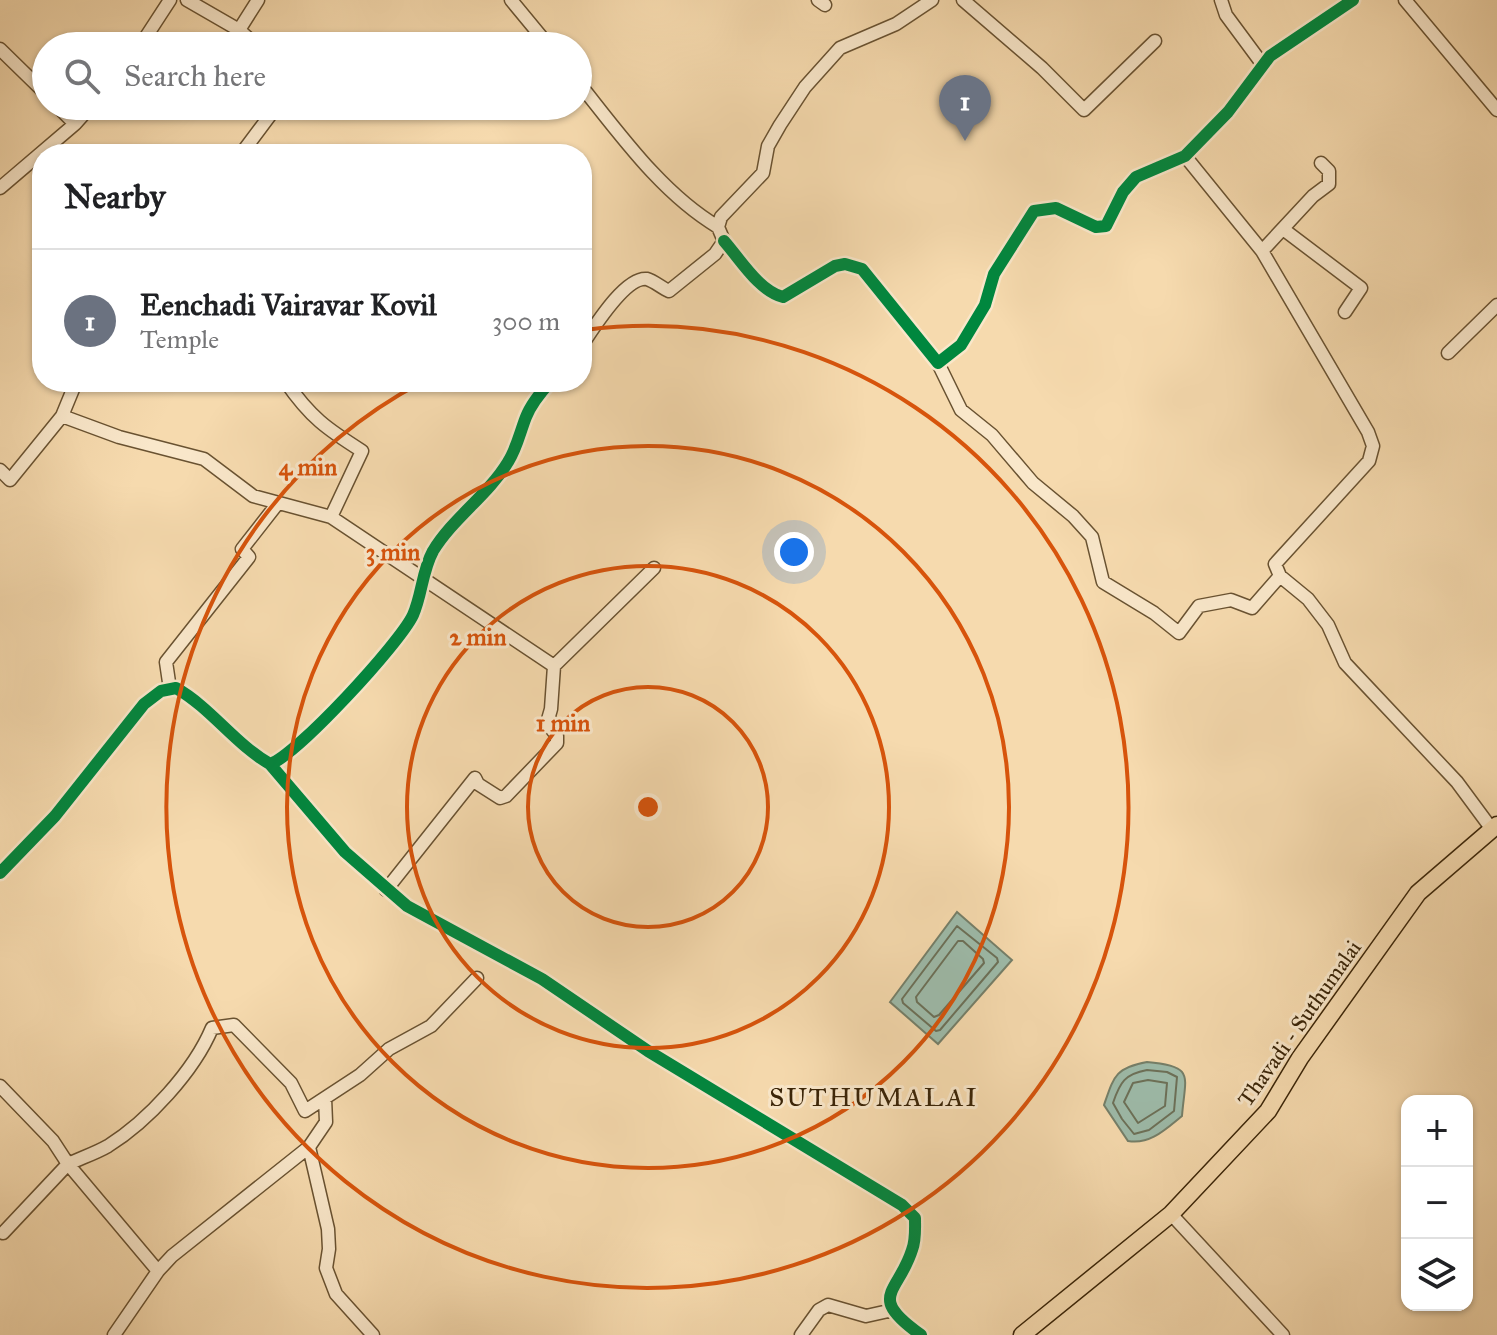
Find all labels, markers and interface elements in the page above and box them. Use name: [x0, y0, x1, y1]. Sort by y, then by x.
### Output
search box: [32, 32, 592, 120]
icon: search: [60, 54, 104, 98]
text: Search here: [124, 58, 266, 94]
pin: 1: [939, 75, 991, 141]
text: Nearby: [64, 176, 166, 217]
text: Eenchadi Vairavar Kovil: [140, 287, 437, 323]
text: 1: [85, 305, 95, 337]
text: 300 m: [492, 305, 560, 337]
text: Temple: [140, 323, 219, 355]
text: 4 min: [279, 452, 337, 482]
your location: [774, 532, 814, 572]
text: 3 min: [366, 537, 420, 567]
text: 2 min: [450, 622, 506, 652]
text: 1 min: [536, 708, 590, 738]
centre of rings: [634, 793, 662, 821]
street label: Thavadi - Suthumalai: [1232, 935, 1367, 1112]
district label: SUTHUMALAI: [769, 1081, 979, 1113]
map controls: [1401, 1095, 1473, 1311]
button: +: [1401, 1095, 1473, 1167]
button: −: [1401, 1167, 1473, 1239]
button: layers: [1401, 1239, 1473, 1311]

